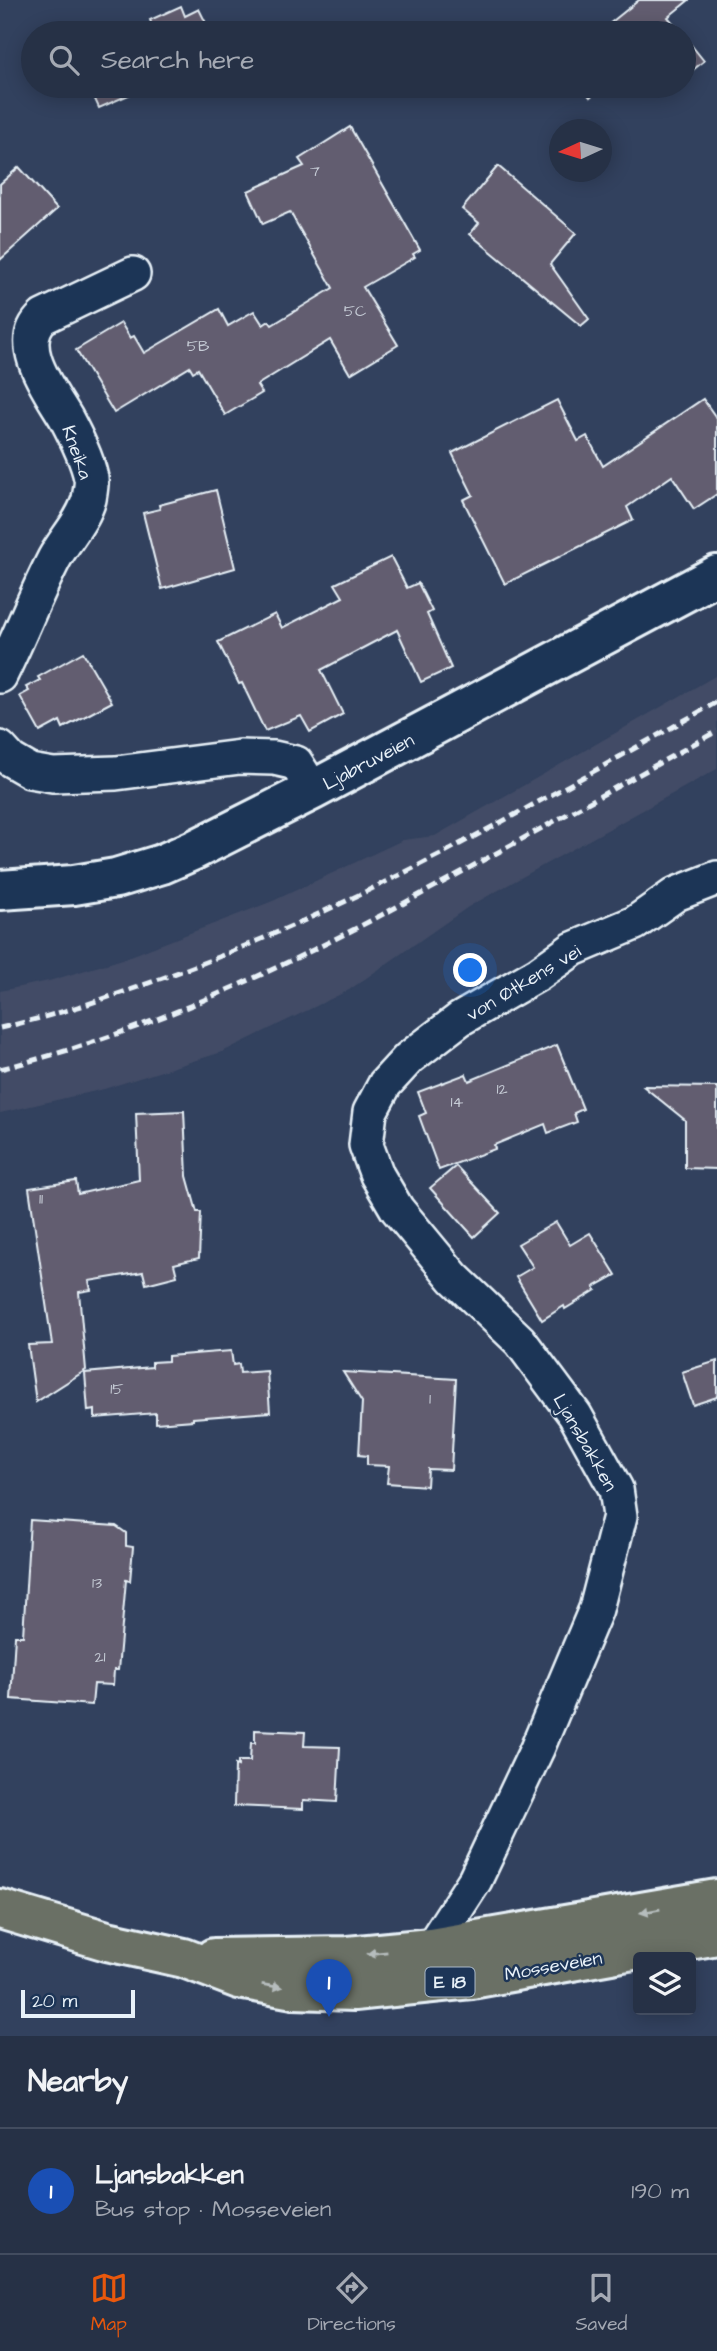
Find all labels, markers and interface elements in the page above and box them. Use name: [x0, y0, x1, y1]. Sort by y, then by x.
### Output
search box: [21, 21, 696, 98]
icon: search: [45, 41, 83, 79]
text: Search here: [101, 42, 254, 78]
north arrow: [549, 119, 612, 182]
house number: 7: [310, 160, 320, 182]
house number: 5C: [344, 300, 366, 322]
house number: 5B: [187, 335, 210, 357]
street label: Kneika: [54, 422, 99, 484]
street label: Ljabruveien: [318, 727, 419, 798]
street label: von Øtkens vei: [461, 938, 586, 1028]
your location: [453, 953, 487, 987]
house number: 12: [496, 1078, 508, 1100]
house number: 14: [451, 1091, 464, 1113]
house number: 11: [39, 1188, 43, 1210]
house number: 15: [110, 1378, 124, 1400]
house number: 1: [429, 1388, 431, 1410]
street label: Ljansbakken: [546, 1389, 624, 1497]
house number: 13: [92, 1572, 102, 1594]
house number: 21: [94, 1646, 106, 1668]
one-way arrow: [639, 1905, 661, 1916]
street label: Mosseveien: [502, 1945, 604, 1988]
one-way arrow: [366, 1948, 388, 1959]
map controls: [633, 1952, 696, 2015]
button: layers: [633, 1952, 696, 2015]
pin: 1: [306, 1959, 352, 2017]
road number: E 18: [426, 1968, 475, 1996]
one-way arrow: [261, 1981, 283, 1992]
scale bar: [21, 1987, 135, 2019]
text: 20 m: [32, 1988, 77, 2015]
text: Nearby: [28, 2061, 128, 2103]
text: Ljansbakken: [95, 2157, 244, 2193]
text: 1: [50, 2175, 52, 2207]
text: 190 m: [631, 2175, 689, 2207]
text: Bus stop · Mosseveien: [95, 2193, 331, 2225]
tab: Map: [90, 2269, 128, 2338]
tab: Directions: [307, 2269, 396, 2338]
tab: Saved: [575, 2269, 627, 2338]

